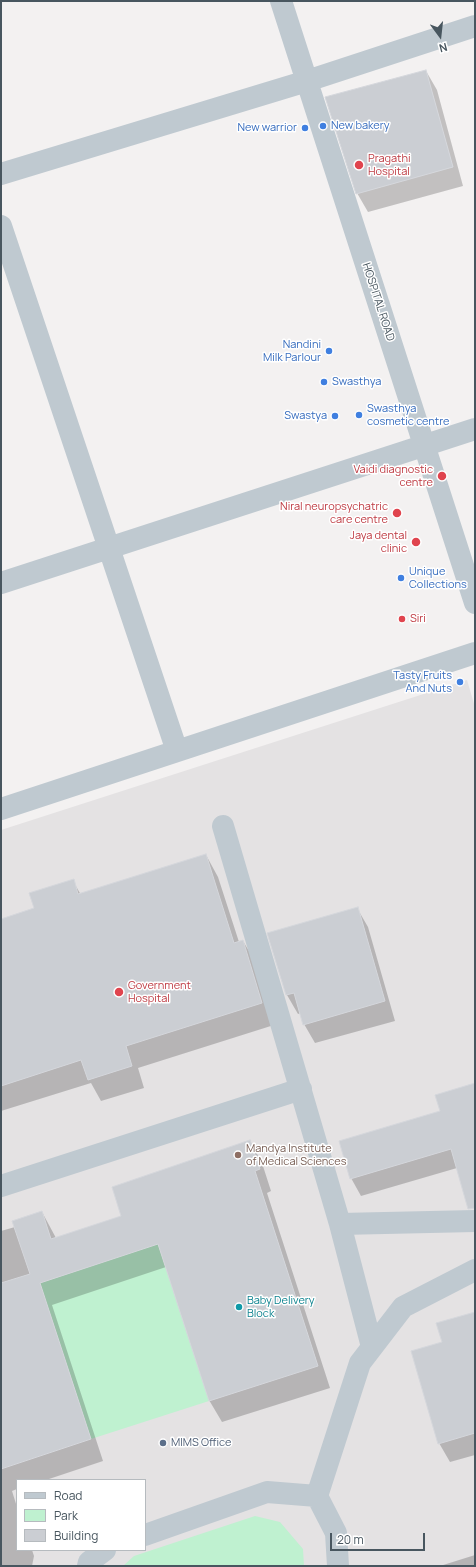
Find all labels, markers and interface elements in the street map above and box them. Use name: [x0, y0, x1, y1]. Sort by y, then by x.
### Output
north arrow: [420, 16, 460, 56]
text: N: [437, 40, 449, 56]
place label: New bakery: [331, 119, 389, 133]
place label: New warrior: [237, 121, 297, 135]
marker: New bakery: [318, 121, 328, 131]
marker: New warrior: [300, 123, 310, 133]
place label: Pragathi Hospital: [368, 152, 411, 178]
marker: Pragathi Hospital: [353, 159, 365, 171]
street label: HOSPITAL ROAD: [359, 261, 397, 343]
place label: Nandini Milk Parlour: [263, 338, 321, 364]
marker: Nandini Milk Parlour: [324, 346, 334, 356]
place label: Swasthya: [332, 375, 381, 389]
marker: Swasthya: [319, 377, 329, 387]
place label: Swasthya cosmetic centre: [367, 402, 450, 428]
place label: Swastya: [284, 409, 327, 423]
marker: Swasthya cosmetic centre: [354, 410, 364, 420]
marker: Swastya: [330, 411, 340, 421]
place label: Vaidi diagnostic centre: [353, 463, 433, 489]
marker: Vaidi diagnostic centre: [436, 470, 448, 482]
place label: Niral neuropsychatric care centre: [280, 500, 388, 526]
marker: Niral neuropsychatric care centre: [391, 507, 403, 519]
place label: Jaya dental clinic: [350, 529, 407, 555]
marker: Jaya dental clinic: [410, 536, 422, 548]
place label: Unique Collections: [409, 565, 467, 591]
marker: Unique Collections: [396, 573, 406, 583]
place label: Siri: [410, 612, 426, 626]
marker: Siri: [397, 614, 407, 624]
place label: Tasty Fruits And Nuts: [393, 669, 452, 695]
marker: Tasty Fruits And Nuts: [455, 677, 465, 687]
place label: Government Hospital: [128, 979, 191, 1005]
marker: Government Hospital: [113, 986, 125, 998]
place label: Mandya Institute of Medical Sciences: [246, 1142, 346, 1168]
marker: Mandya Institute of Medical Sciences: [233, 1150, 243, 1160]
place label: Baby Delivery Block: [247, 1294, 315, 1320]
marker: Baby Delivery Block: [234, 1302, 244, 1312]
place label: MIMS Office: [171, 1436, 231, 1450]
marker: MIMS Office: [158, 1438, 168, 1448]
legend: [16, 1479, 146, 1551]
text: Road: [54, 1487, 82, 1504]
text: Park: [54, 1507, 78, 1524]
scale bar: [332, 1525, 427, 1551]
text: Building: [54, 1527, 98, 1544]
text: 20 m: [337, 1531, 364, 1548]

